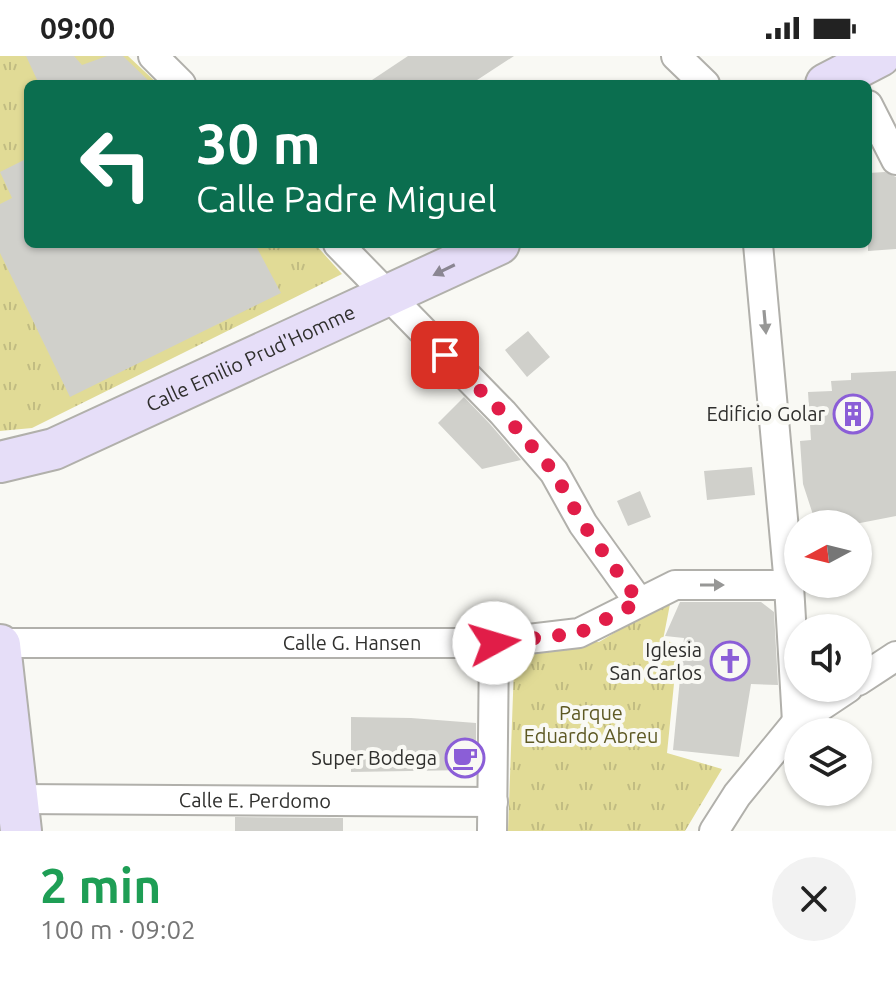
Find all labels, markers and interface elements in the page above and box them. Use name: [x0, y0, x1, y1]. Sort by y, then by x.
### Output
text: 09:00: [40, 11, 115, 45]
icon: left: [64, 112, 168, 216]
text: 30 m: [196, 112, 321, 175]
text: Calle Padre Miguel: [196, 178, 497, 219]
one-way arrow: [432, 263, 456, 277]
street label: Calle Emilio Prud'Homme: [142, 300, 358, 416]
one-way arrow: [759, 310, 772, 335]
pin: [411, 321, 479, 389]
icon: arrive: [423, 333, 467, 377]
building icon: Edificio Golar: [832, 393, 874, 435]
place label: Edificio Golar: [706, 402, 825, 425]
north arrow: [784, 510, 872, 598]
map controls: [784, 510, 872, 806]
one-way arrow: [700, 579, 725, 591]
position arrow: [452, 601, 536, 685]
button: sound: [784, 614, 872, 702]
street label: Calle G. Hansen: [283, 631, 421, 654]
place label: Iglesia San Carlos: [609, 638, 702, 684]
church icon: Iglesia San Carlos: [709, 640, 751, 682]
park label: Parque Eduardo Abreu: [524, 701, 658, 747]
button: layers: [784, 718, 872, 806]
cafe icon: Super Bodega: [444, 737, 486, 779]
place label: Super Bodega: [311, 746, 437, 769]
street label: Calle E. Perdomo: [179, 788, 331, 812]
button: close: [772, 857, 856, 941]
text: 2 min: [40, 858, 161, 912]
text: 100 m · 09:02: [40, 915, 196, 944]

